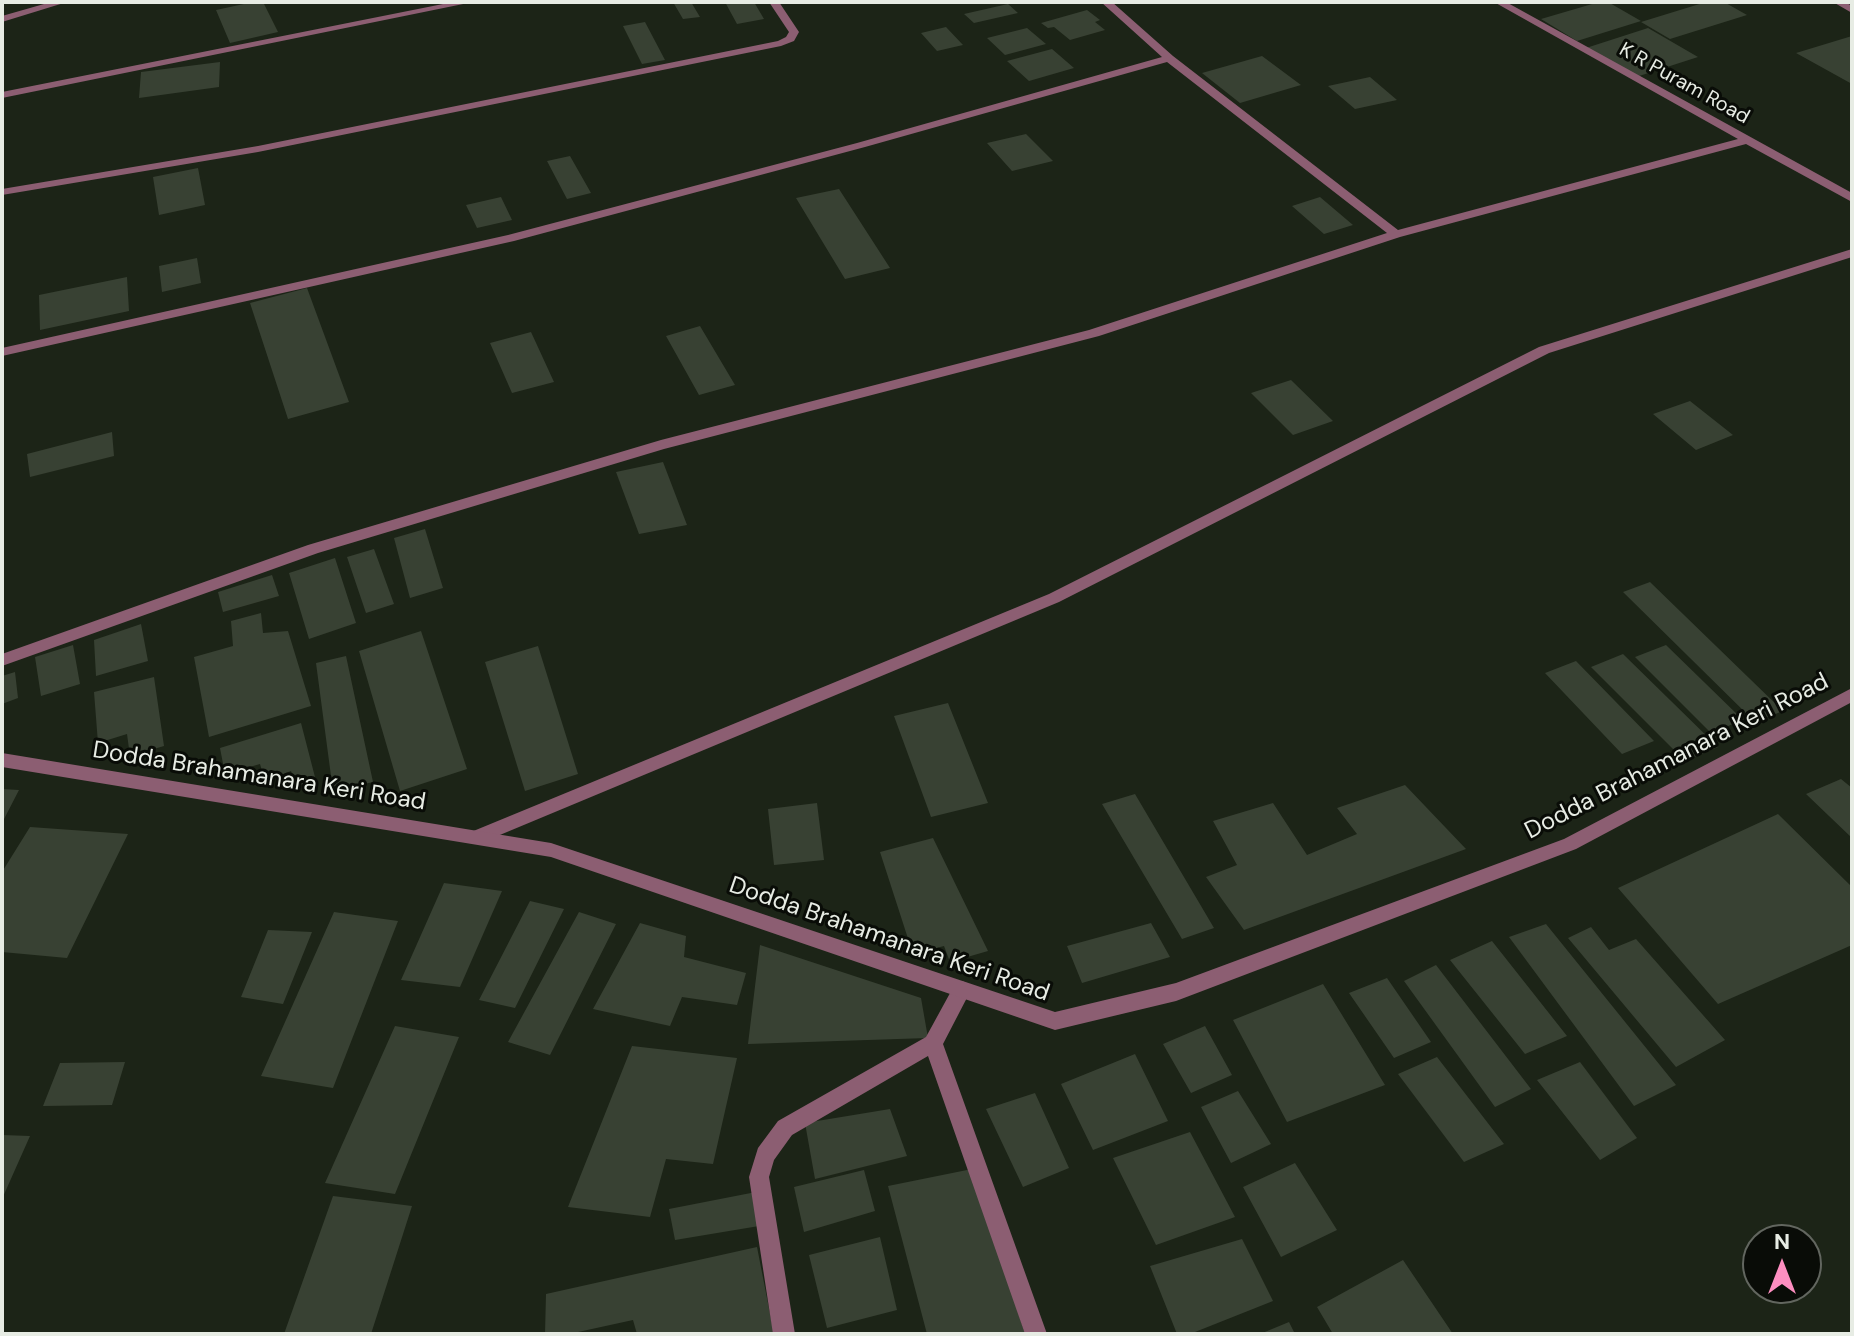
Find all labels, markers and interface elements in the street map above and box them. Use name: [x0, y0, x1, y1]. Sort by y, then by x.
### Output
street label: K R Puram Road: [1615, 38, 1753, 130]
street label: Dodda Brahamanara Keri Road: [1520, 668, 1834, 846]
street label: Dodda Brahamanara Keri Road: [90, 736, 428, 818]
street label: Dodda Brahamanara Keri Road: [725, 872, 1053, 1008]
north arrow: [1742, 1224, 1822, 1304]
text: N: [1774, 1227, 1790, 1256]

